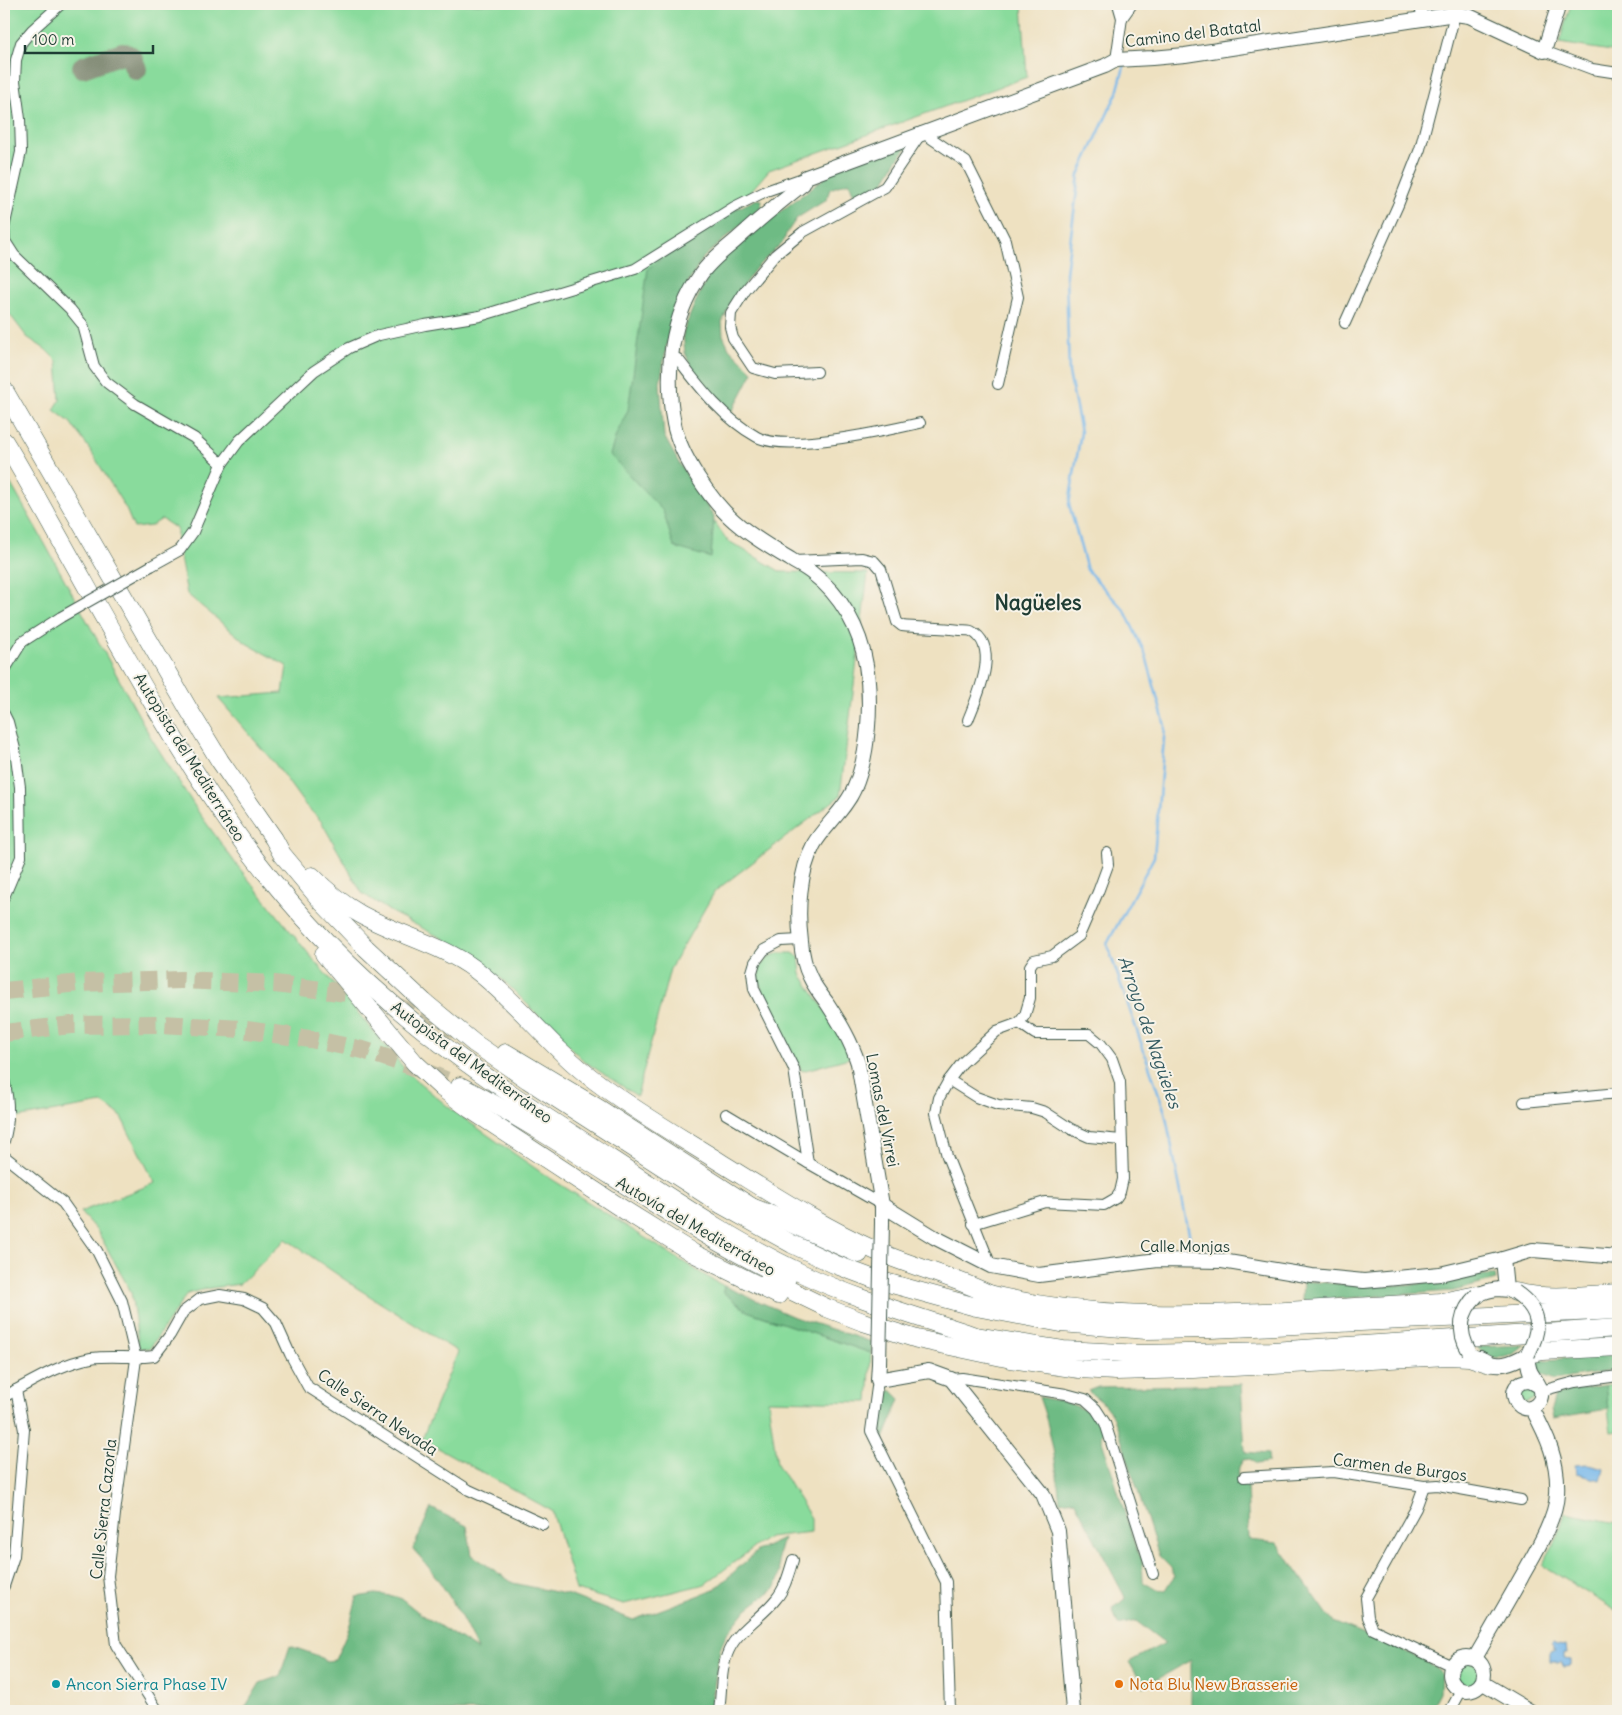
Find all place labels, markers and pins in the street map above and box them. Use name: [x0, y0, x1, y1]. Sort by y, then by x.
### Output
place label: Ancon Sierra Phase IV: [66, 1674, 227, 1694]
place label: Nota Blu New Brasserie: [1129, 1674, 1298, 1694]
marker: Ancon Sierra Phase IV: [50, 1678, 62, 1690]
marker: Nota Blu New Brasserie: [1113, 1678, 1125, 1690]

